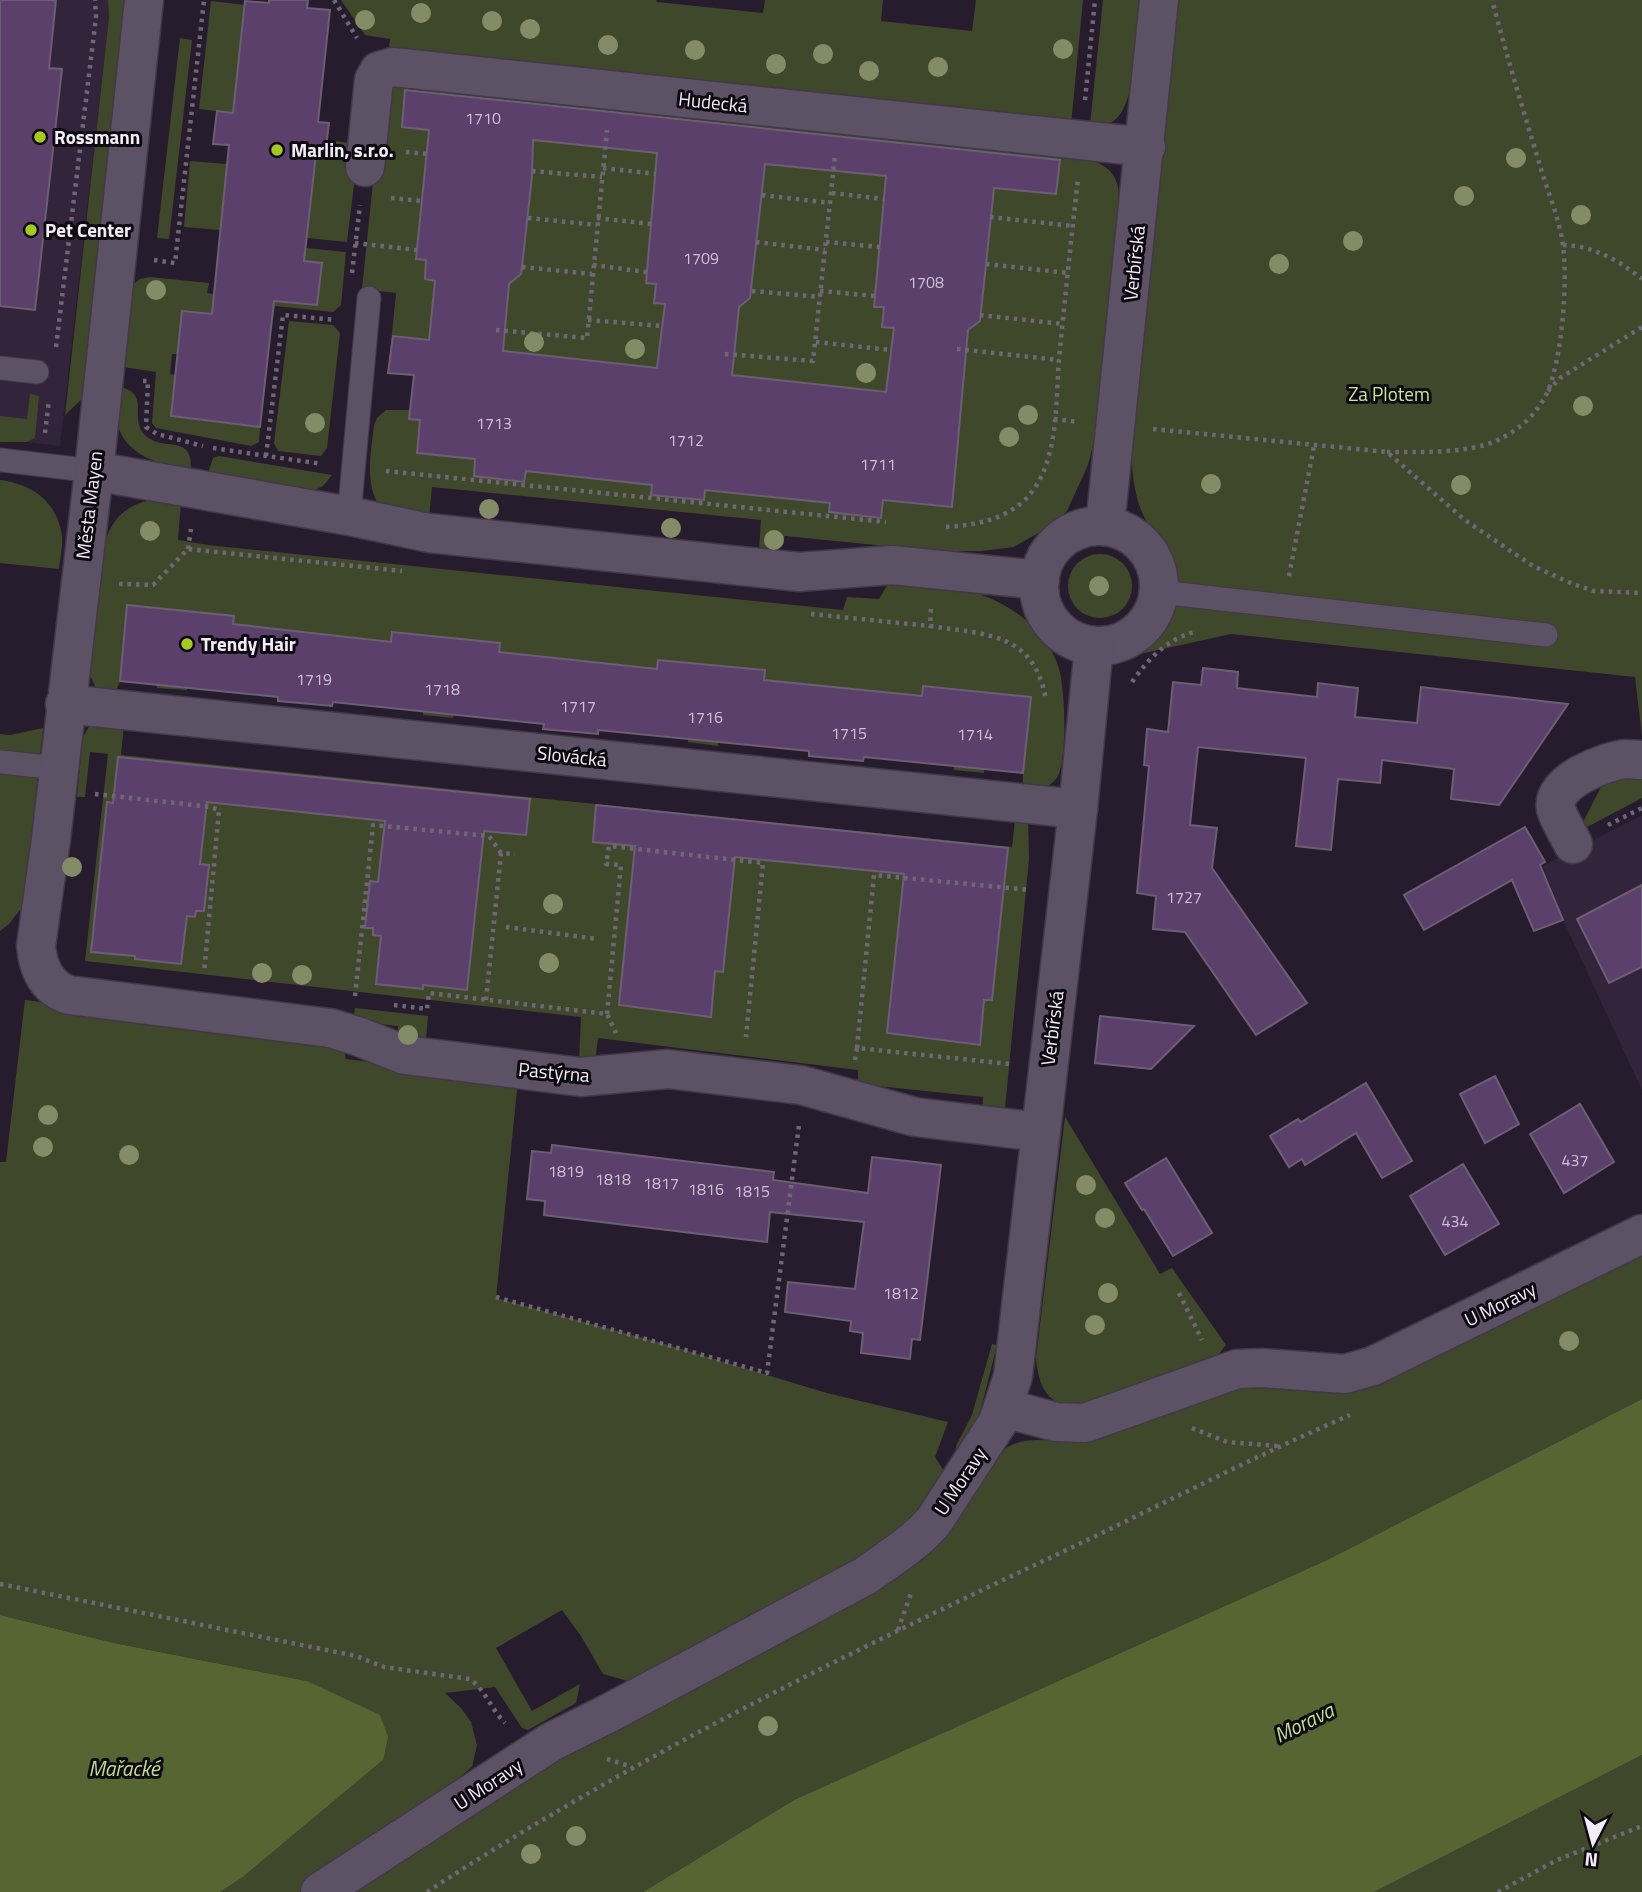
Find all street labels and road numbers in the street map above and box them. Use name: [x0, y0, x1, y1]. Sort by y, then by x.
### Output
street label: Hudecká: [677, 83, 750, 120]
street label: Verbířská: [1115, 223, 1152, 302]
street label: Města Mayen: [67, 449, 110, 561]
street label: Slovácká: [536, 737, 609, 774]
street label: Verbířská: [1033, 988, 1071, 1067]
street label: Pastýrna: [517, 1054, 591, 1089]
street label: U Moravy: [1459, 1274, 1541, 1333]
street label: U Moravy: [926, 1441, 993, 1521]
street label: U Moravy: [448, 1751, 528, 1817]

